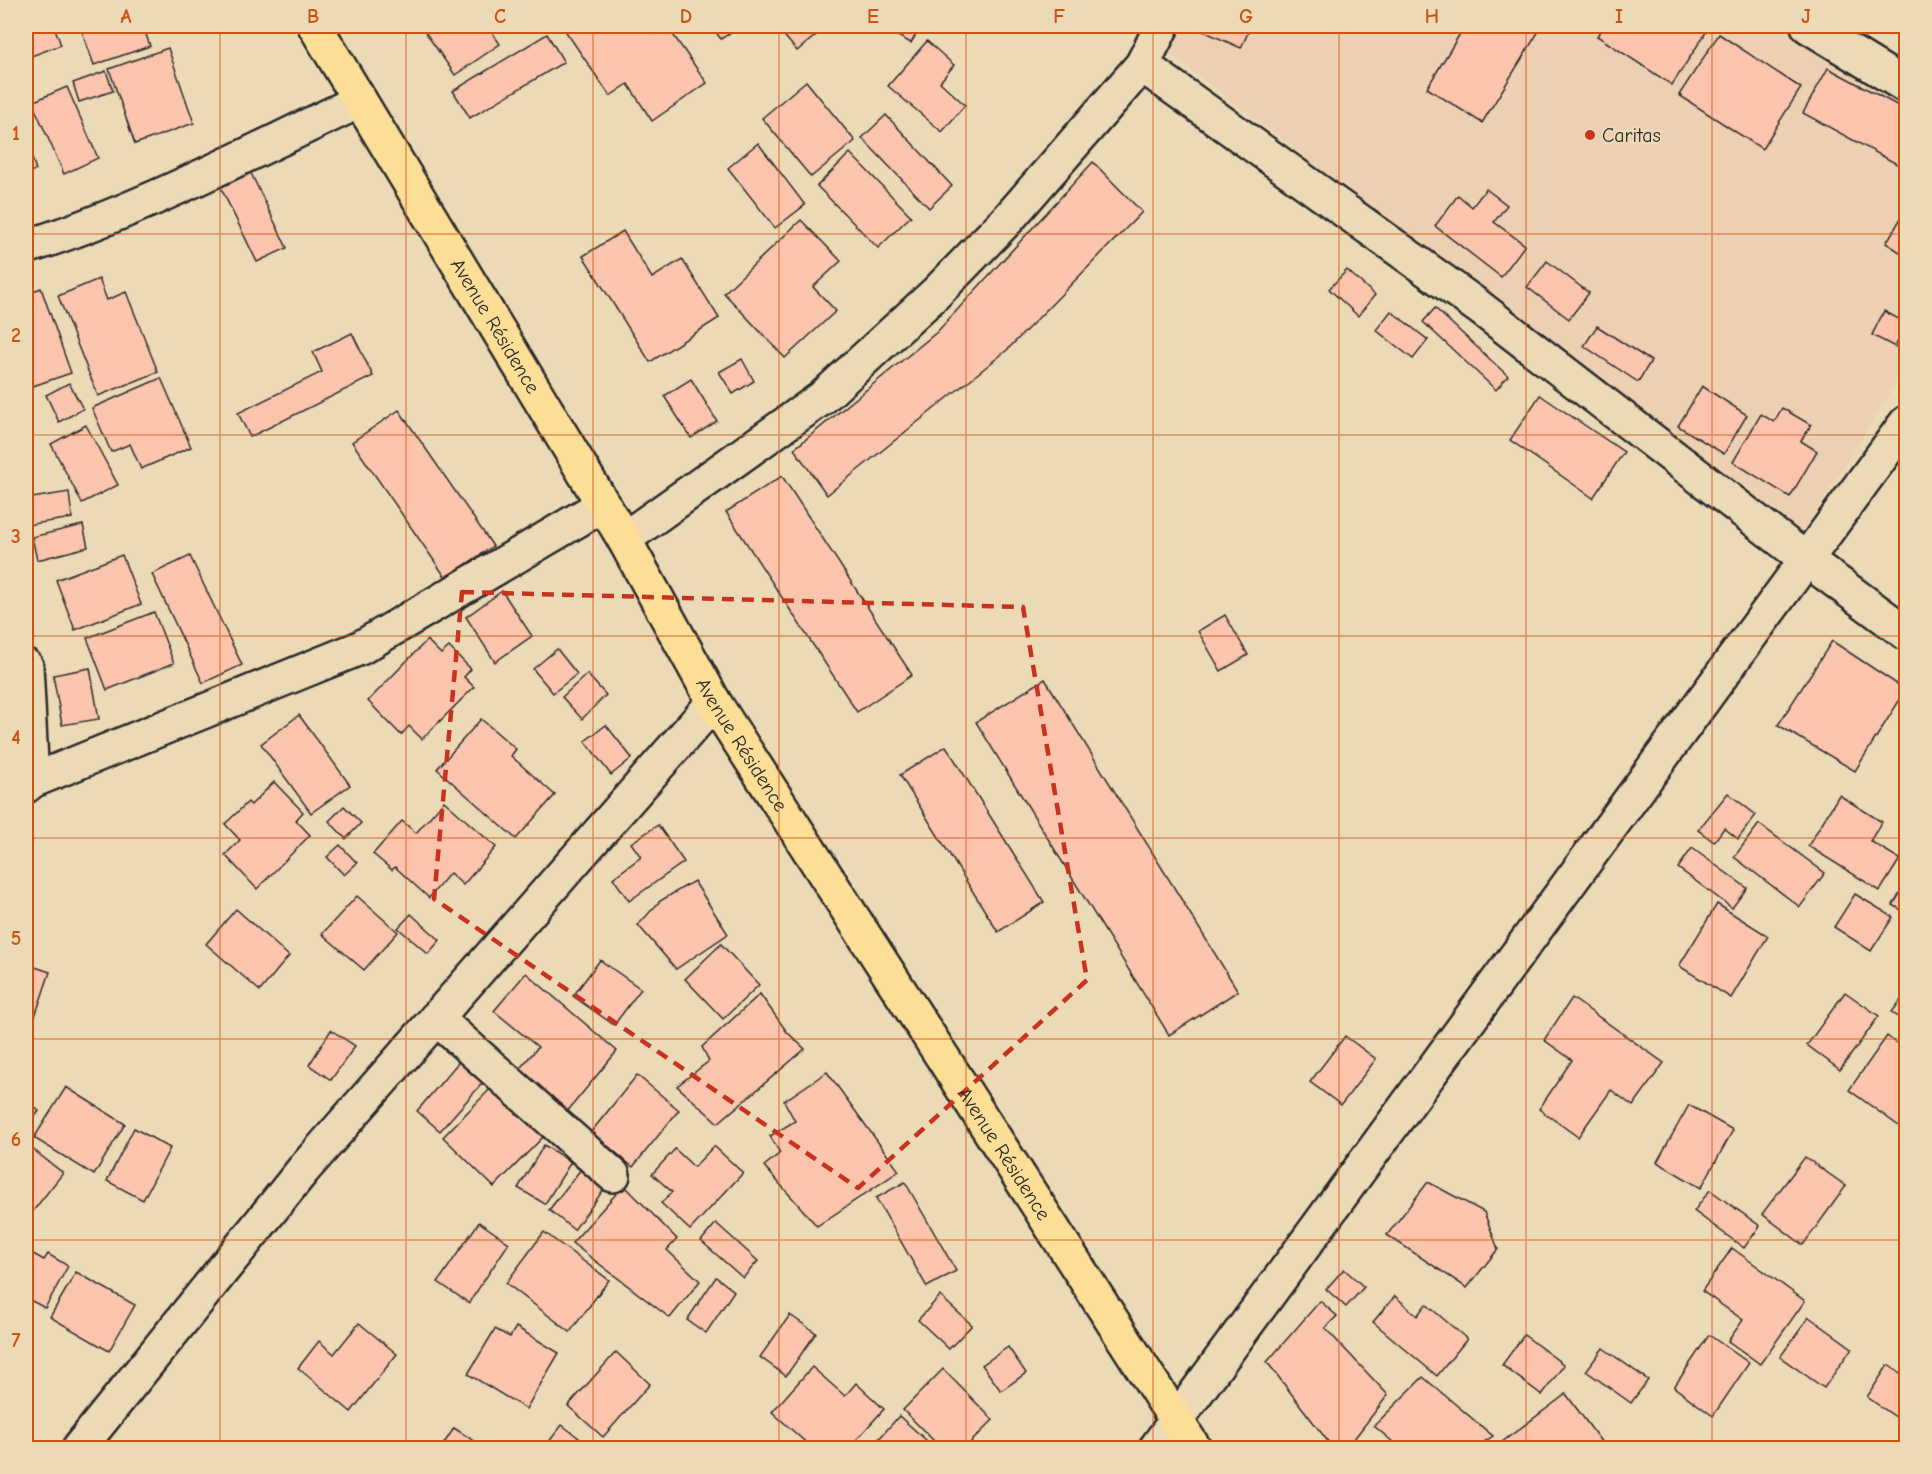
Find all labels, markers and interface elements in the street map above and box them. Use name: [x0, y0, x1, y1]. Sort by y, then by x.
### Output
text: A: [120, 5, 132, 28]
text: B: [307, 5, 319, 28]
text: C: [494, 5, 506, 28]
text: D: [680, 5, 692, 28]
text: E: [867, 5, 879, 28]
text: F: [1053, 5, 1065, 28]
text: G: [1239, 5, 1253, 28]
text: H: [1425, 5, 1439, 28]
text: I: [1615, 5, 1623, 28]
text: J: [1801, 5, 1811, 28]
text: 1: [12, 122, 20, 145]
place label: Caritas: [1602, 124, 1661, 147]
marker: Caritas: [1583, 128, 1597, 142]
street label: Avenue Résidence: [446, 254, 545, 398]
text: 2: [11, 324, 21, 347]
text: 3: [11, 525, 21, 548]
street label: Avenue Résidence: [691, 674, 793, 816]
text: 4: [11, 726, 21, 749]
text: 5: [11, 927, 21, 950]
street label: Avenue Résidence: [953, 1083, 1056, 1224]
text: 6: [11, 1128, 21, 1151]
text: 7: [12, 1329, 21, 1352]

